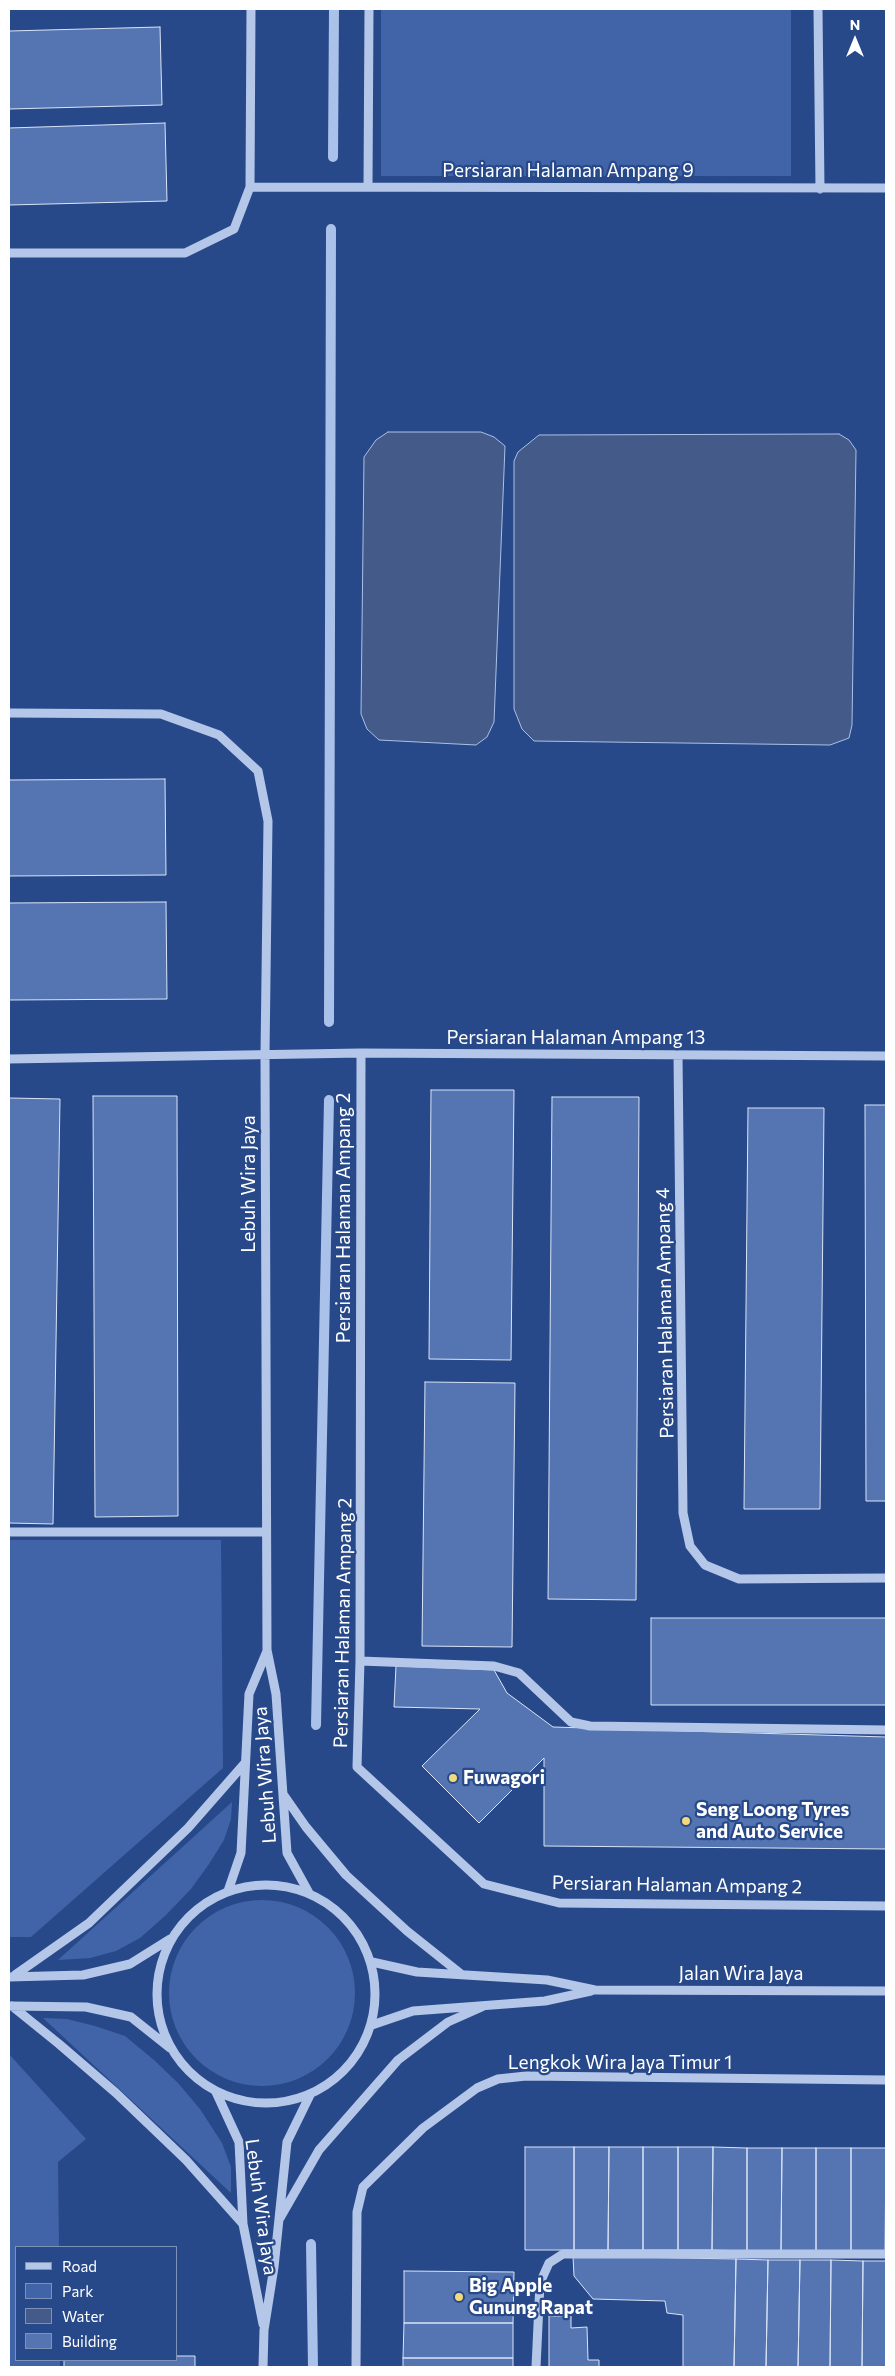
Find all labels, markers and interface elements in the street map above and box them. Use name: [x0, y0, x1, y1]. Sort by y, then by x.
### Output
north arrow: [830, 15, 880, 65]
text: N: [850, 16, 860, 33]
street label: Persiaran Halaman Ampang 9: [442, 160, 694, 182]
street label: Persiaran Halaman Ampang 13: [447, 1027, 705, 1049]
street label: Persiaran Halaman Ampang 2: [333, 1093, 355, 1343]
street label: Lebuh Wira Jaya: [238, 1115, 260, 1253]
street label: Persiaran Halaman Ampang 4: [651, 1187, 679, 1439]
street label: Persiaran Halaman Ampang 2: [329, 1498, 357, 1748]
street label: Lebuh Wira Jaya: [249, 1706, 281, 1844]
place label: Fuwagori: [463, 1767, 545, 1789]
marker: Fuwagori: [447, 1772, 459, 1784]
place label: Seng Loong Tyres and Auto Service: [696, 1799, 849, 1843]
marker: Seng Loong Tyres and Auto Service: [680, 1815, 692, 1827]
street label: Persiaran Halaman Ampang 2: [552, 1871, 802, 1899]
street label: Jalan Wira Jaya: [679, 1963, 803, 1985]
street label: Lengkok Wira Jaya Timur 1: [508, 2052, 732, 2074]
street label: Lebuh Wira Jaya: [240, 2137, 282, 2277]
legend: [15, 2246, 178, 2361]
text: Road: [62, 2257, 97, 2275]
place label: Big Apple Gunung Rapat: [469, 2275, 593, 2319]
text: Park: [62, 2282, 93, 2300]
marker: Big Apple Gunung Rapat: [453, 2291, 465, 2303]
text: Water: [62, 2307, 104, 2325]
text: Building: [62, 2332, 117, 2350]

